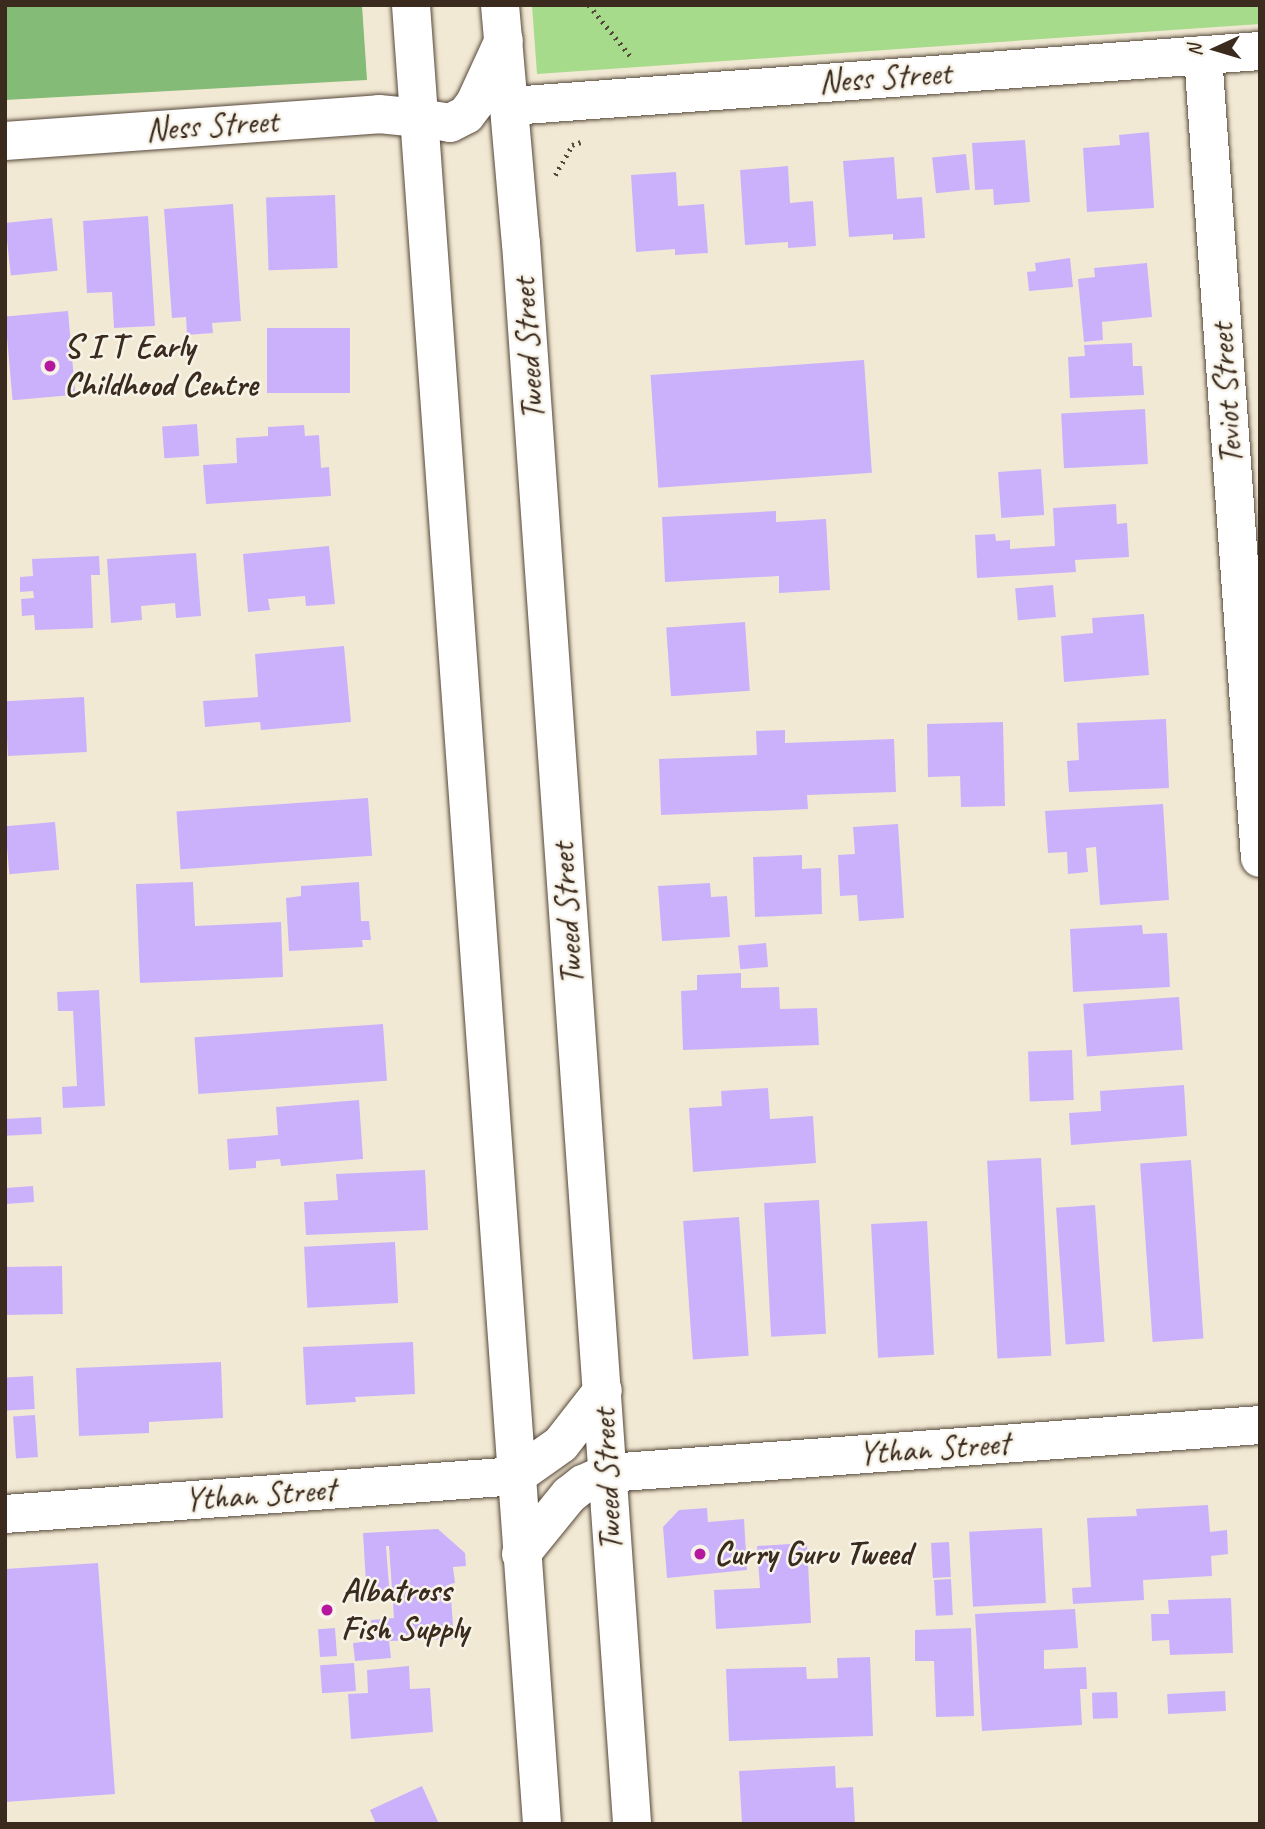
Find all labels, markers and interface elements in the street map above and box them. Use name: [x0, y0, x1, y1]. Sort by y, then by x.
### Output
north arrow: [1181, 14, 1251, 84]
text: N: [1183, 44, 1207, 57]
street label: Ness Street: [817, 54, 953, 102]
street label: Ness Street: [144, 102, 280, 150]
street label: Tweed Street: [504, 276, 554, 422]
street label: Teviot Street: [1202, 322, 1252, 466]
place label: S I T Early Childhood Centre: [64, 327, 257, 405]
marker: S I T Early Childhood Centre: [42, 358, 58, 374]
street label: Tweed Street: [543, 841, 593, 987]
street label: Tweed Street: [584, 1407, 632, 1553]
street label: Ythan Street: [857, 1424, 1011, 1474]
street label: Ythan Street: [183, 1470, 337, 1520]
place label: Curry Guru Tweed: [714, 1534, 909, 1574]
marker: Curry Guru Tweed: [692, 1546, 708, 1562]
place label: Albatross Fish Supply: [341, 1571, 468, 1649]
marker: Albatross Fish Supply: [319, 1602, 335, 1618]

